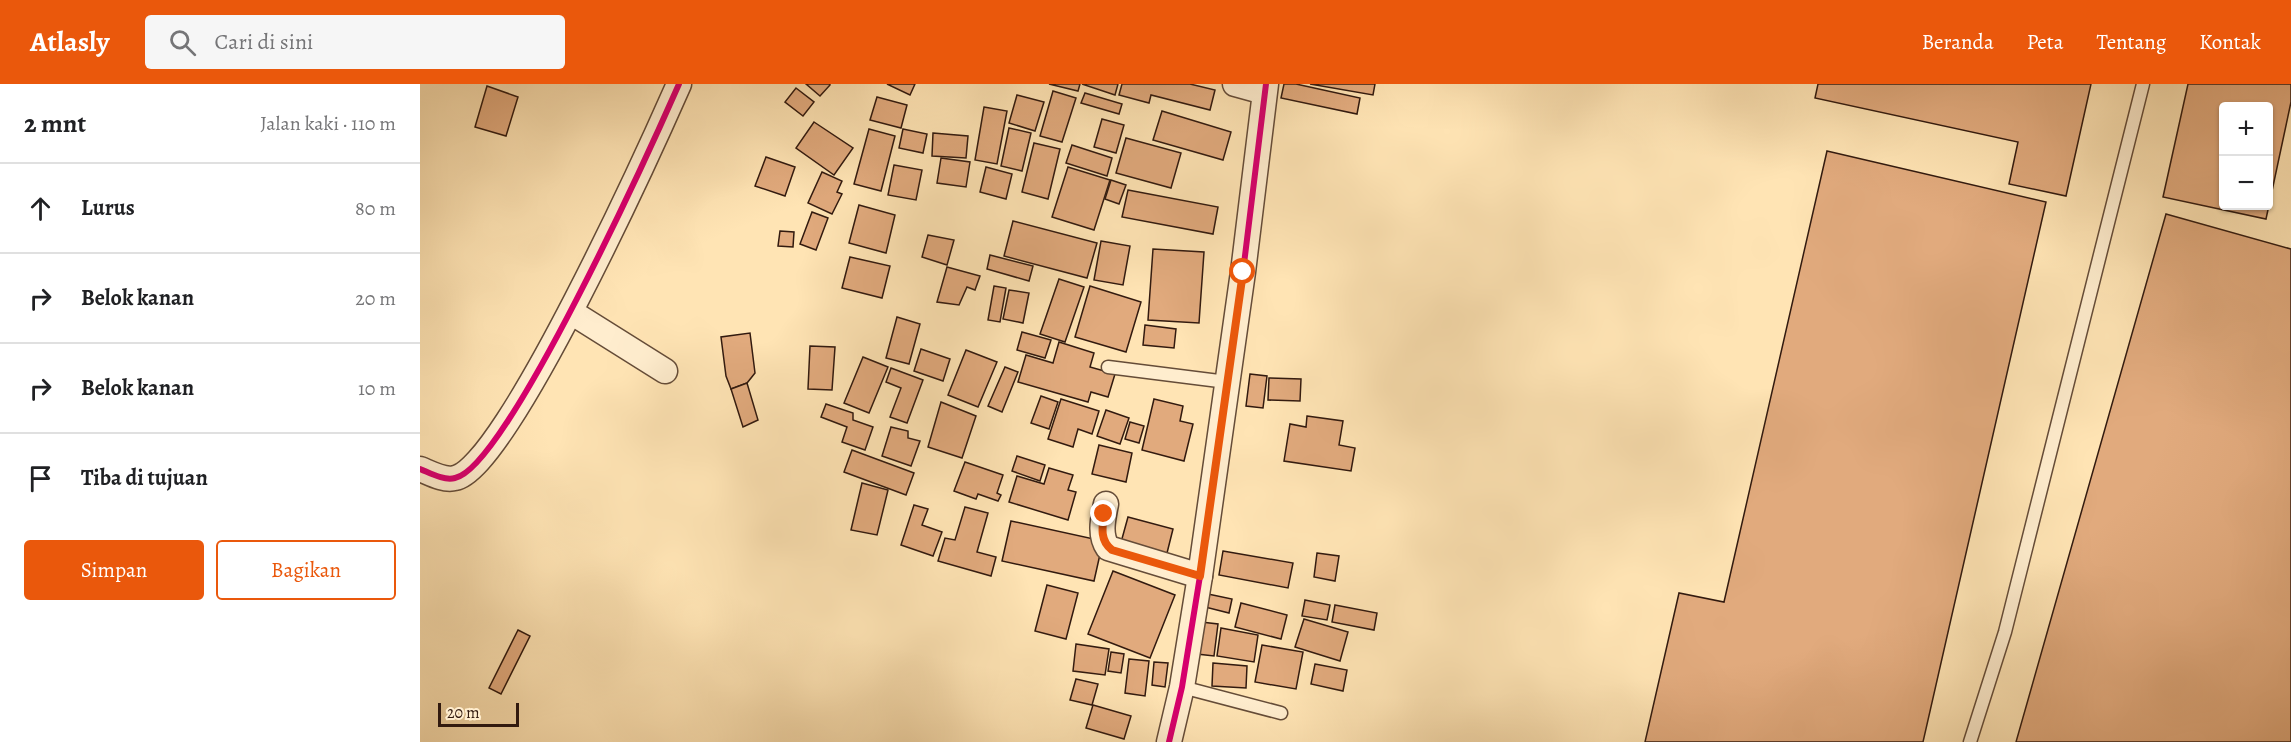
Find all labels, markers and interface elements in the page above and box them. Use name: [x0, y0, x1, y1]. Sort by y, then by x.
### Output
search box: [145, 15, 565, 69]
text: Atlasly: [30, 23, 109, 61]
icon: search: [166, 26, 199, 59]
text: Cari di sini: [214, 27, 313, 57]
text: Beranda: [1922, 28, 1994, 56]
text: Peta: [2027, 28, 2063, 56]
text: Tentang: [2096, 28, 2166, 56]
text: Kontak: [2199, 28, 2261, 56]
map controls: [2219, 102, 2273, 210]
button: +: [2219, 102, 2273, 156]
text: 2 mnt: [24, 106, 86, 141]
text: Jalan kaki · 110 m: [260, 110, 396, 137]
button: −: [2219, 156, 2273, 210]
icon: ahead: [24, 192, 57, 225]
text: Lurus: [81, 193, 135, 223]
text: 80 m: [355, 195, 396, 222]
route start: [1229, 258, 1255, 284]
icon: right: [24, 282, 57, 315]
text: Belok kanan: [81, 283, 194, 313]
text: 20 m: [355, 285, 396, 312]
icon: right: [24, 372, 57, 405]
text: Belok kanan: [81, 373, 194, 403]
text: 10 m: [358, 375, 396, 402]
icon: arrive: [24, 462, 57, 495]
text: Tiba di tujuan: [81, 463, 208, 493]
route end: [1090, 500, 1116, 526]
button: Simpan: [24, 540, 204, 600]
button: Bagikan: [216, 540, 396, 600]
scale bar: [438, 700, 519, 728]
text: 20 m: [447, 702, 480, 724]

